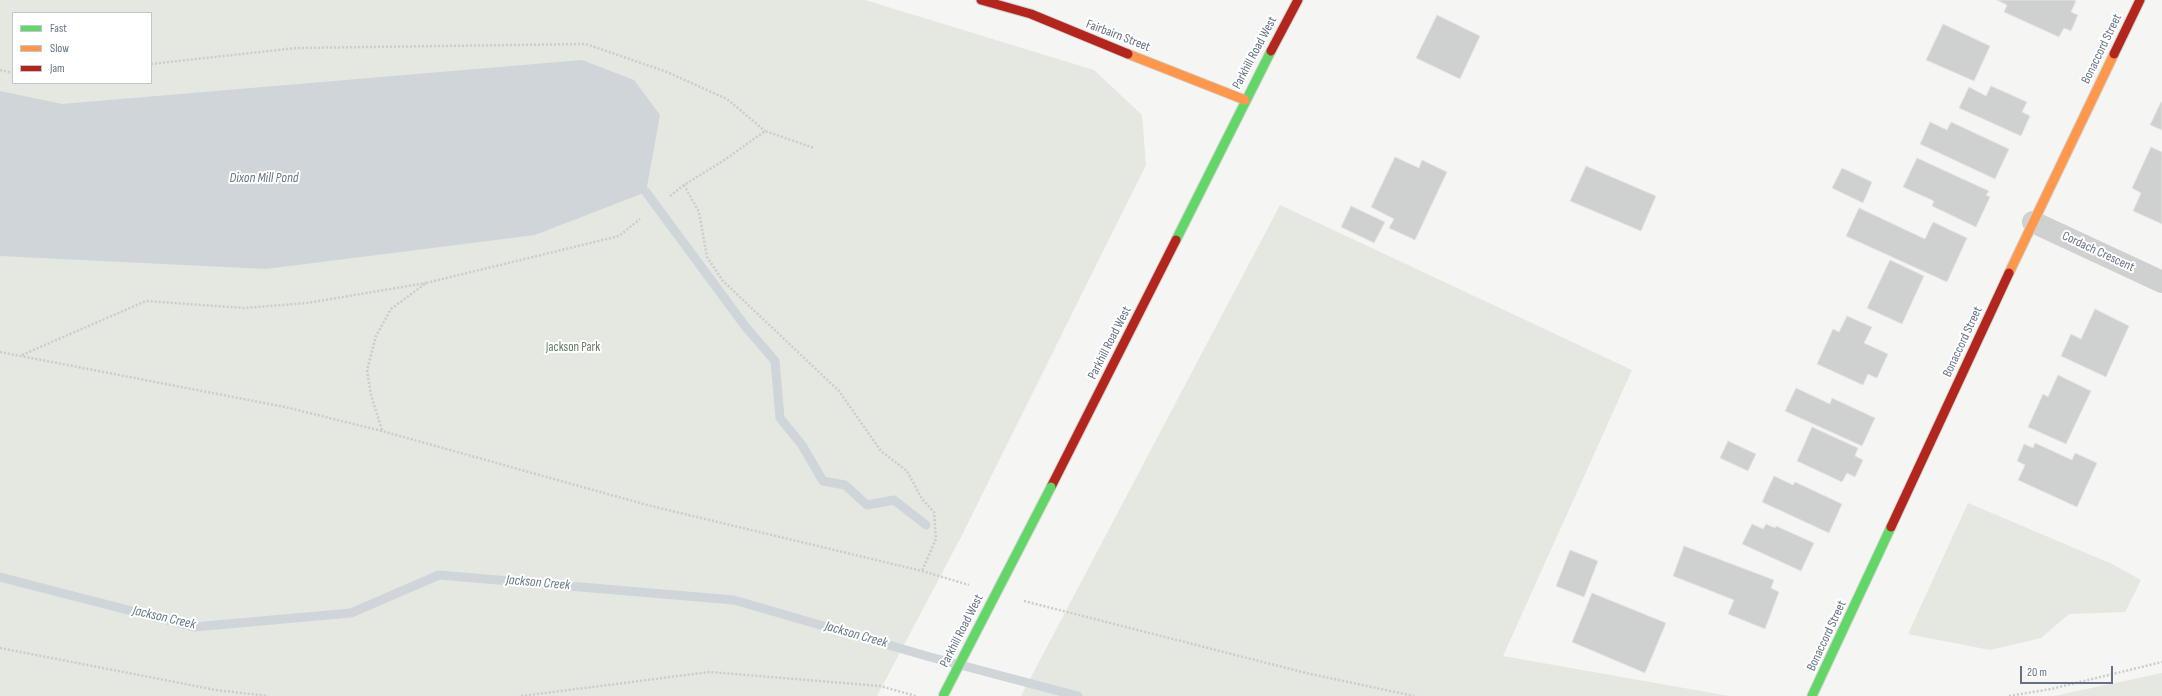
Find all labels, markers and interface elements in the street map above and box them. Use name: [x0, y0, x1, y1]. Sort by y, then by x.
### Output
street label: Bonaccord Street: [2078, 11, 2126, 87]
legend: [12, 12, 152, 84]
street label: Parkhill Road West: [1229, 14, 1281, 92]
street label: Fairbairn Street: [1084, 17, 1152, 55]
text: Fast: [50, 21, 67, 36]
text: Slow: [50, 41, 69, 56]
text: Jam: [50, 61, 65, 76]
water label: Dixon Mill Pond: [229, 170, 299, 186]
street label: Cordach Crescent: [2059, 228, 2137, 276]
street label: Parkhill Road West: [1085, 304, 1135, 382]
street label: Bonaccord Street: [1940, 304, 1986, 380]
park label: Jackson Park: [546, 340, 600, 356]
water label: Jackson Creek: [505, 572, 571, 594]
street label: Parkhill Road West: [937, 592, 987, 670]
street label: Bonaccord Street: [1804, 598, 1850, 674]
water label: Jackson Creek: [131, 603, 197, 633]
water label: Jackson Creek: [823, 618, 889, 652]
scale bar: [2022, 658, 2115, 684]
text: 20 m: [2027, 665, 2047, 680]

